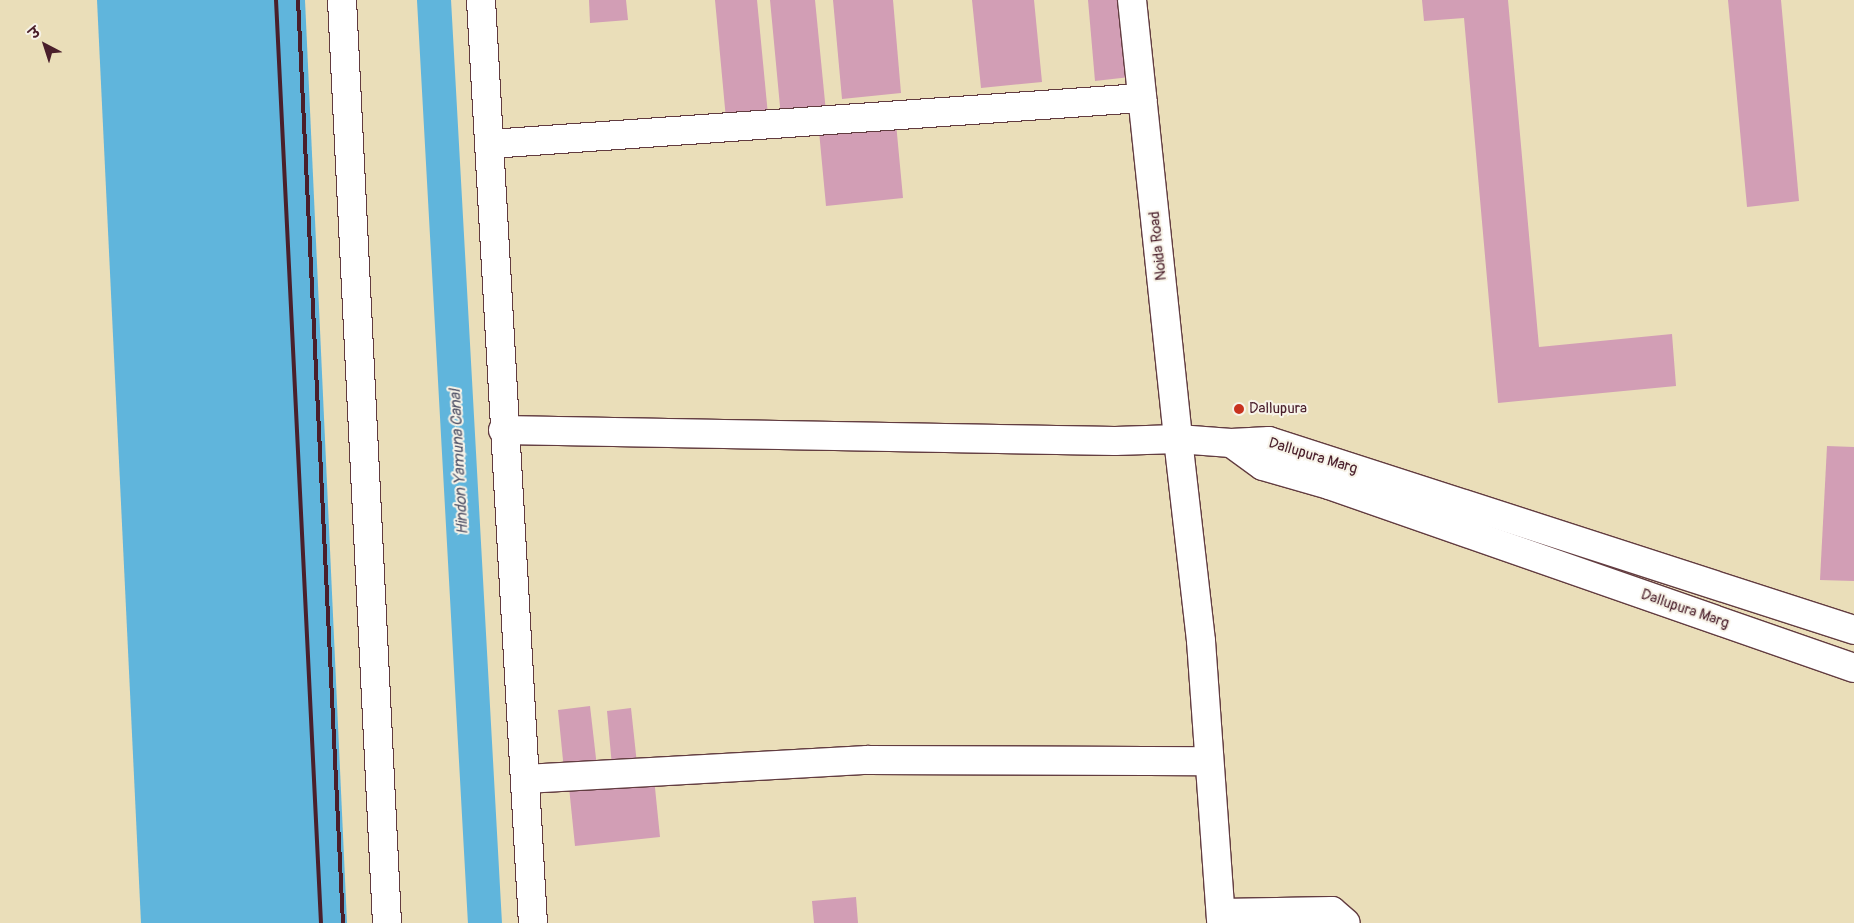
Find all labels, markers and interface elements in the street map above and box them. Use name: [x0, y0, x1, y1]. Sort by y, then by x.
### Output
north arrow: [20, 20, 70, 70]
text: उ: [26, 24, 44, 43]
street label: Noida Road: [1145, 210, 1171, 282]
water label: Hindon Yamuna Canal: [446, 389, 472, 535]
place label: Dallupura: [1249, 400, 1307, 418]
marker: Dallupura: [1233, 403, 1245, 415]
street label: Dallupura Marg: [1266, 434, 1360, 478]
street label: Dallupura Marg: [1639, 586, 1731, 632]

